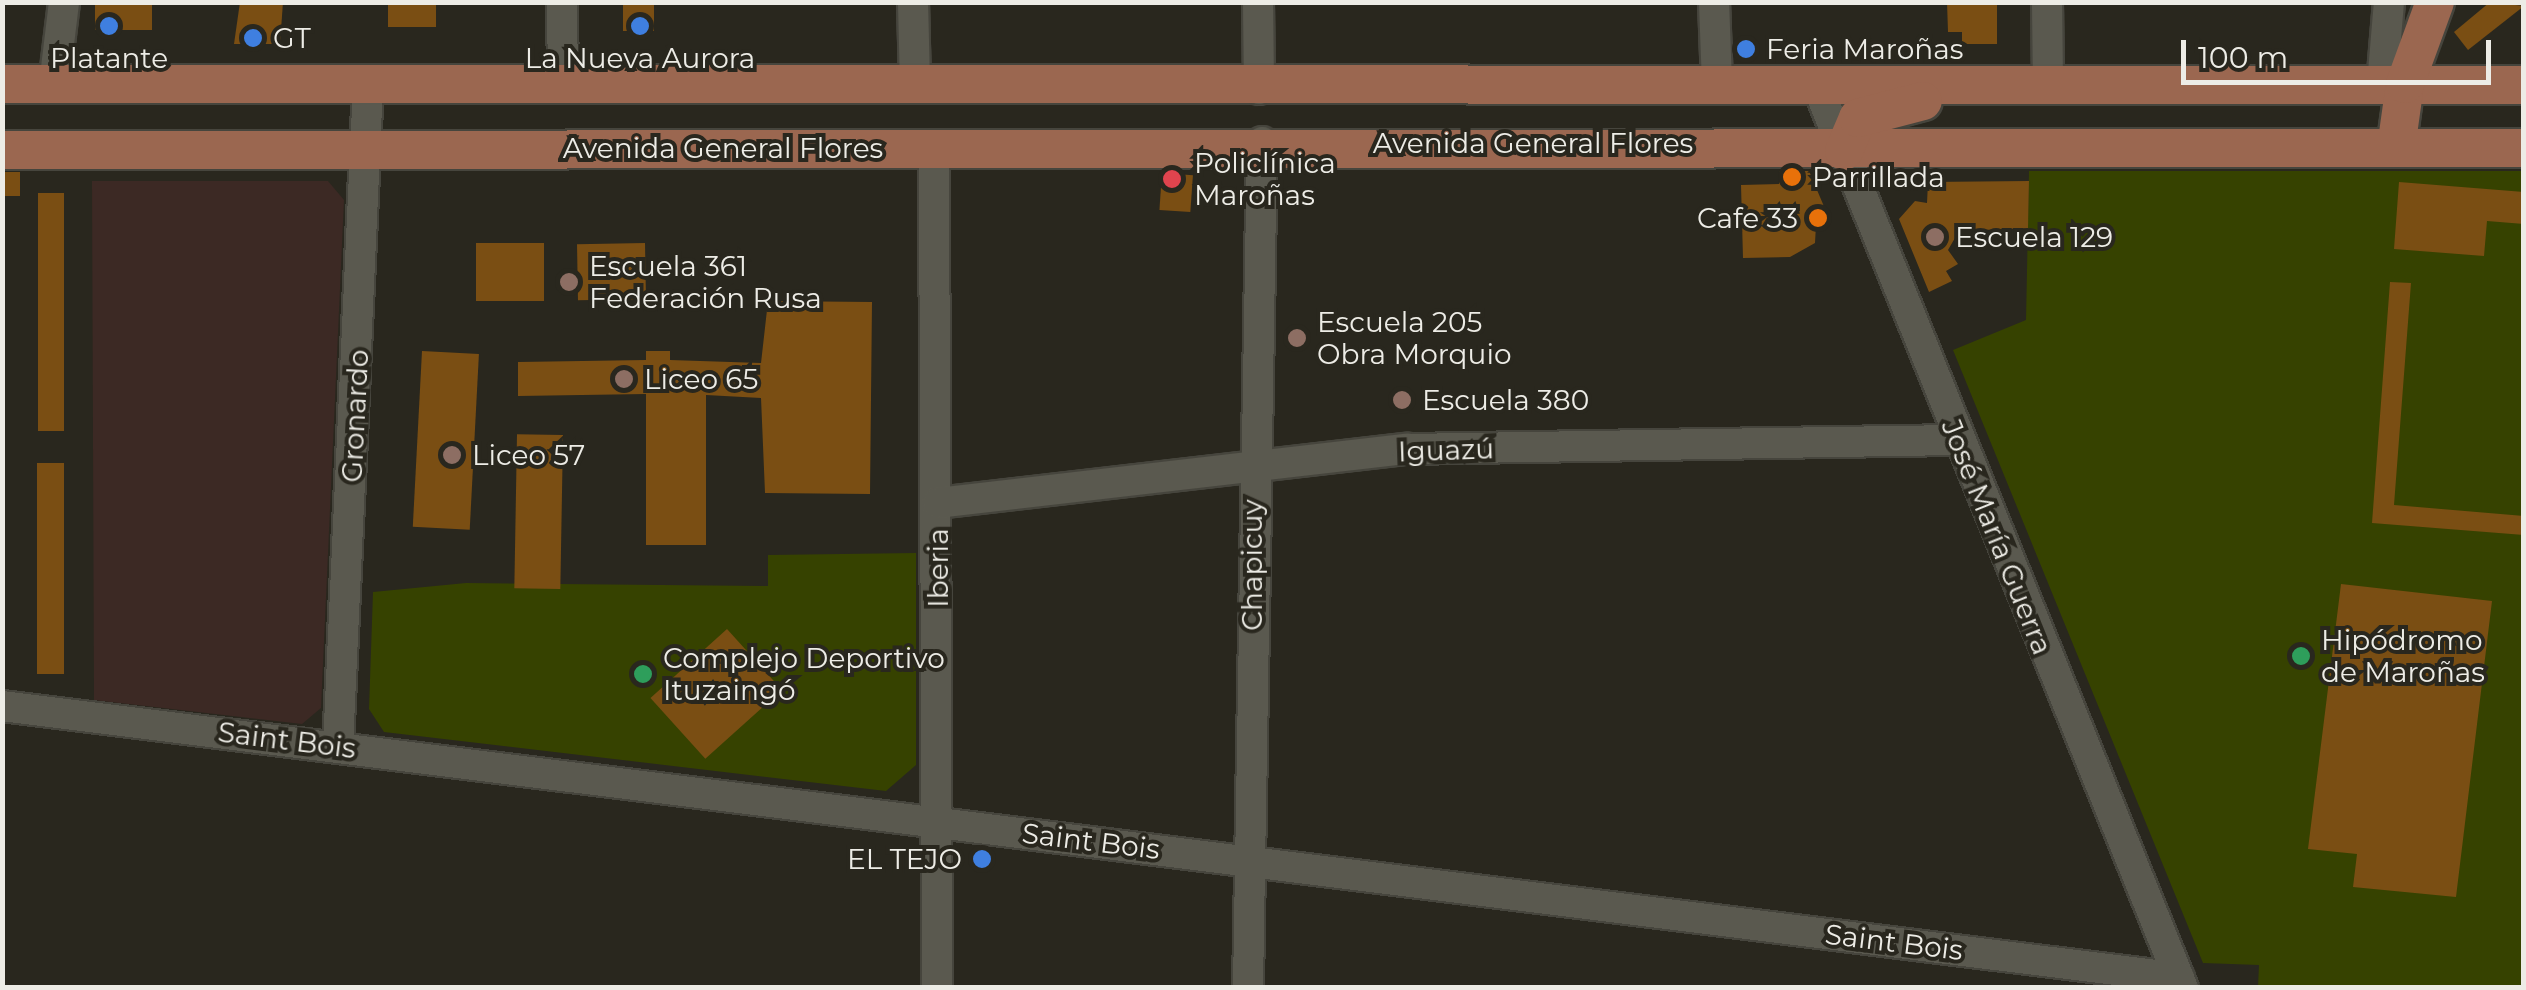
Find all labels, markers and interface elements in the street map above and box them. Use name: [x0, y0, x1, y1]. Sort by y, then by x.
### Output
marker: Platante: [98, 15, 120, 37]
marker: La Nueva Aurora: [629, 15, 651, 37]
scale bar: [2186, 20, 2496, 82]
place label: GT: [273, 21, 311, 55]
marker: GT: [242, 27, 264, 49]
place label: Feria Maroñas: [1766, 32, 1963, 66]
marker: Feria Maroñas: [1735, 38, 1757, 60]
text: 100 m: [2198, 39, 2288, 76]
place label: Platante: [50, 41, 168, 75]
place label: La Nueva Aurora: [525, 41, 755, 75]
street label: Avenida General Flores: [1373, 126, 1693, 160]
street label: Avenida General Flores: [563, 131, 883, 165]
place label: Policlínica Maroñas: [1194, 146, 1336, 212]
place label: Parrillada: [1812, 160, 1945, 194]
marker: Policlínica Maroñas: [1159, 166, 1185, 192]
marker: Parrillada: [1781, 166, 1803, 188]
place label: Cafe 33: [1697, 201, 1798, 235]
marker: Cafe 33: [1807, 207, 1829, 229]
place label: Escuela 129: [1955, 220, 2113, 254]
marker: Escuela 129: [1924, 226, 1946, 248]
place label: Escuela 361 Federación Rusa: [589, 249, 822, 315]
marker: Escuela 361 Federación Rusa: [558, 271, 580, 293]
place label: Escuela 205 Obra Morquio: [1317, 305, 1511, 371]
marker: Escuela 205 Obra Morquio: [1286, 327, 1308, 349]
street label: Gronardo: [335, 349, 375, 483]
place label: Liceo 65: [644, 362, 758, 396]
marker: Liceo 65: [613, 368, 635, 390]
place label: Escuela 380: [1422, 383, 1589, 417]
marker: Escuela 380: [1391, 389, 1413, 411]
street label: José María Guerra: [1935, 415, 2059, 659]
street label: Iguazú: [1397, 432, 1495, 468]
place label: Liceo 57: [472, 438, 585, 472]
marker: Liceo 57: [441, 444, 463, 466]
street label: Chapicuy: [1235, 499, 1269, 631]
street label: Iberia: [921, 528, 955, 608]
place label: Hipódromo de Maroñas: [2321, 623, 2485, 689]
place label: Complejo Deportivo Ituzaingó: [663, 641, 945, 707]
marker: Hipódromo de Maroñas: [2290, 645, 2312, 667]
marker: Complejo Deportivo Ituzaingó: [632, 663, 654, 685]
street label: Saint Bois: [216, 715, 358, 765]
street label: Saint Bois: [1020, 816, 1162, 866]
place label: EL TEJO: [847, 842, 962, 876]
marker: EL TEJO: [971, 848, 993, 870]
street label: Saint Bois: [1823, 917, 1965, 967]

